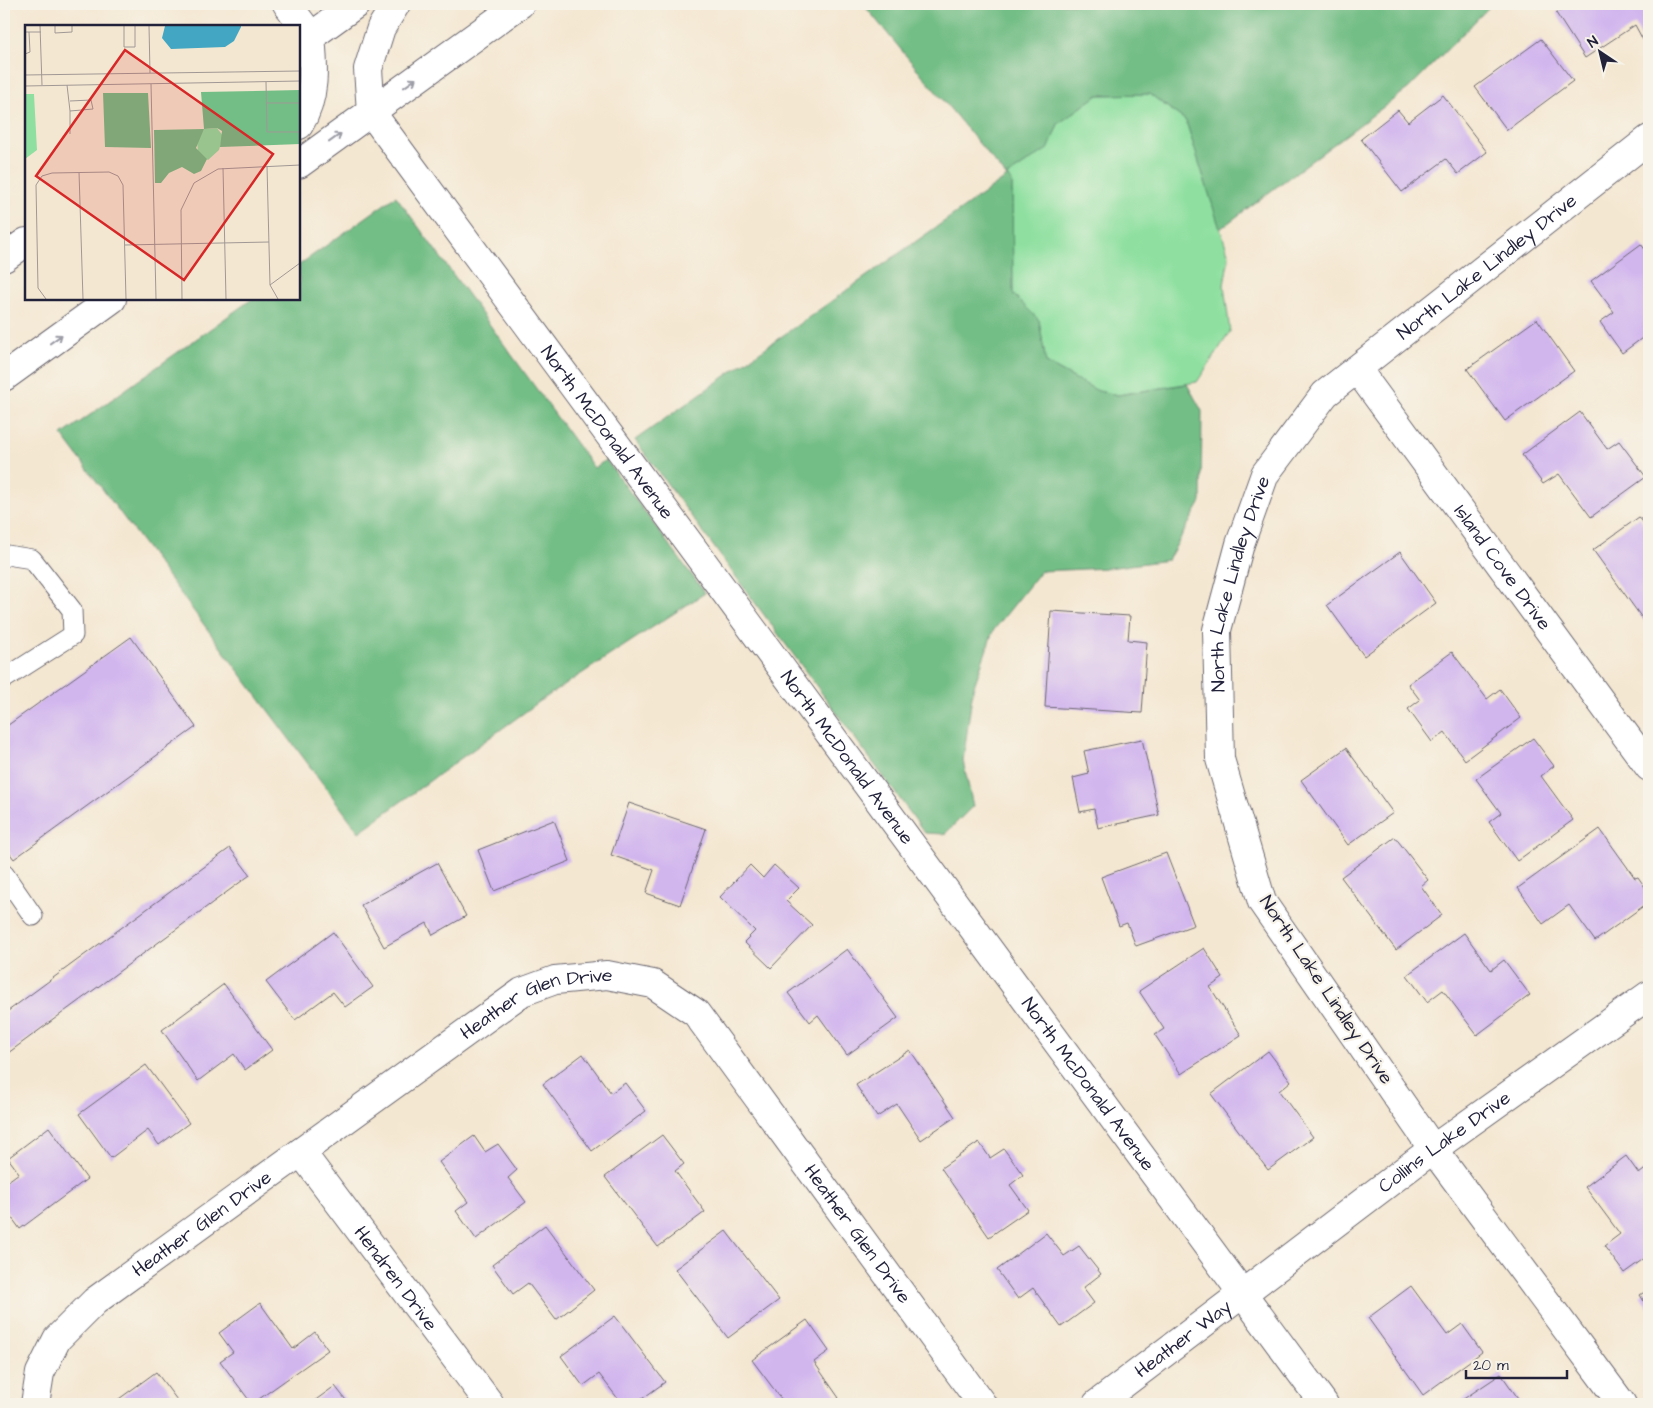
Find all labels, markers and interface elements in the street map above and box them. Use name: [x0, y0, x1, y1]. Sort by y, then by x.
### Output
inset map: [25, 25, 300, 300]
north arrow: [1576, 28, 1626, 78]
text: N: [1584, 31, 1603, 53]
one-way arrow: [403, 78, 416, 89]
one-way arrow: [328, 133, 342, 143]
street label: North Lake Lindley Drive: [1391, 187, 1583, 346]
one-way arrow: [48, 334, 62, 344]
street label: North McDonald Avenue: [534, 340, 680, 525]
street label: North Lake Lindley Drive: [1203, 472, 1277, 693]
street label: Island Cove Drive: [1447, 499, 1558, 636]
street label: North McDonald Avenue: [774, 665, 920, 850]
street label: North Lake Lindley Drive: [1252, 890, 1399, 1090]
street label: Heather Glen Drive: [455, 961, 615, 1046]
street label: North McDonald Avenue: [1015, 992, 1161, 1177]
street label: Collins Lake Drive: [1372, 1085, 1516, 1200]
street label: Heather Glen Drive: [798, 1159, 918, 1309]
street label: Heather Glen Drive: [127, 1164, 277, 1283]
street label: Hendren Drive: [348, 1220, 444, 1336]
street label: Heather Way: [1129, 1293, 1238, 1384]
scale bar: [1466, 1348, 1567, 1380]
text: 20 m: [1473, 1355, 1509, 1376]

